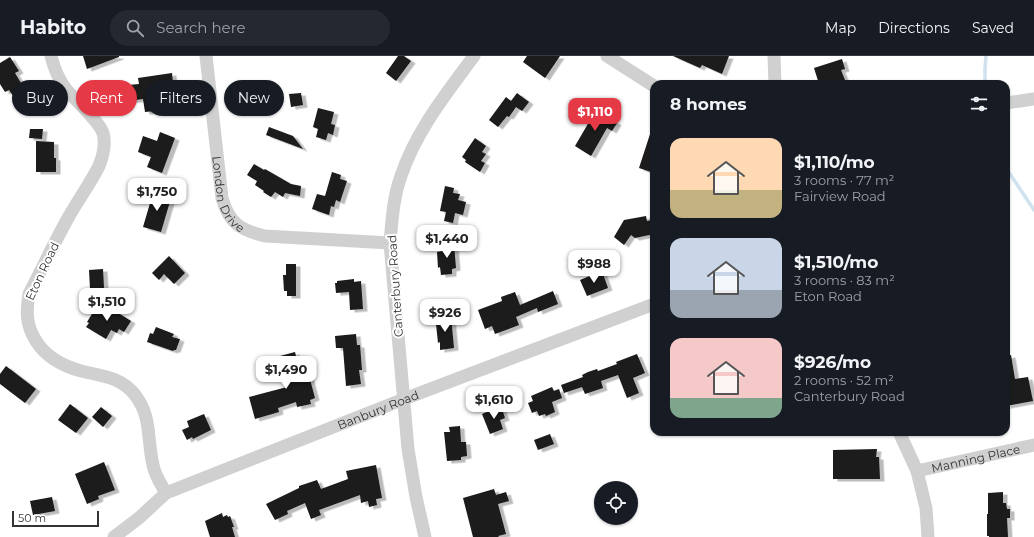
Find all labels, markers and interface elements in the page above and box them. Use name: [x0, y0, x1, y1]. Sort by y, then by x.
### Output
search box: [110, 10, 390, 46]
text: Habito: [20, 16, 86, 39]
icon: search: [124, 17, 146, 39]
text: Search here: [156, 18, 246, 37]
text: Map: [825, 19, 856, 37]
text: Directions: [878, 19, 950, 37]
text: Saved: [972, 19, 1014, 37]
chip: Buy: [12, 80, 68, 116]
chip: Rent: [76, 80, 137, 116]
chip: Filters: [145, 80, 216, 116]
chip: New: [224, 80, 284, 116]
icon: filters: [968, 93, 990, 115]
text: 8 homes: [670, 94, 747, 114]
pin: $1,110: [562, 98, 628, 132]
text: $1,110: [577, 103, 613, 119]
text: $1,110/mo: [794, 152, 875, 172]
icon: home: [702, 154, 750, 202]
street label: London Drive: [210, 155, 248, 235]
text: 3 rooms · 77 m²: [794, 172, 894, 188]
pin: $1,750: [124, 178, 190, 212]
text: $1,750: [137, 183, 177, 199]
text: Fairview Road: [794, 188, 886, 204]
pin: $1,440: [414, 225, 480, 259]
text: $1,440: [425, 230, 469, 246]
street label: Canterbury Road: [384, 235, 406, 337]
street label: Eton Road: [22, 239, 62, 303]
pin: $988: [570, 250, 618, 284]
text: $1,510/mo: [794, 252, 878, 272]
icon: home: [702, 254, 750, 302]
text: $988: [577, 255, 611, 271]
text: 3 rooms · 83 m²: [794, 272, 895, 288]
pin: $1,510: [74, 288, 140, 322]
text: Eton Road: [794, 288, 862, 304]
text: $1,510: [88, 293, 126, 309]
pin: $926: [421, 299, 469, 333]
text: $926: [429, 304, 461, 320]
text: $926/mo: [794, 352, 871, 372]
icon: home: [702, 354, 750, 402]
pin: $1,490: [253, 356, 319, 390]
text: $1,490: [265, 361, 307, 377]
text: 2 rooms · 52 m²: [794, 372, 894, 388]
pin: $1,610: [461, 386, 527, 420]
street label: Banbury Road: [335, 387, 421, 432]
text: Canterbury Road: [794, 388, 905, 404]
text: $1,610: [475, 391, 513, 407]
street label: Manning Place: [930, 441, 1021, 475]
map controls: [594, 481, 638, 525]
button: locate: [594, 481, 638, 525]
scale bar: [12, 509, 99, 528]
text: 50 m: [18, 511, 46, 525]

